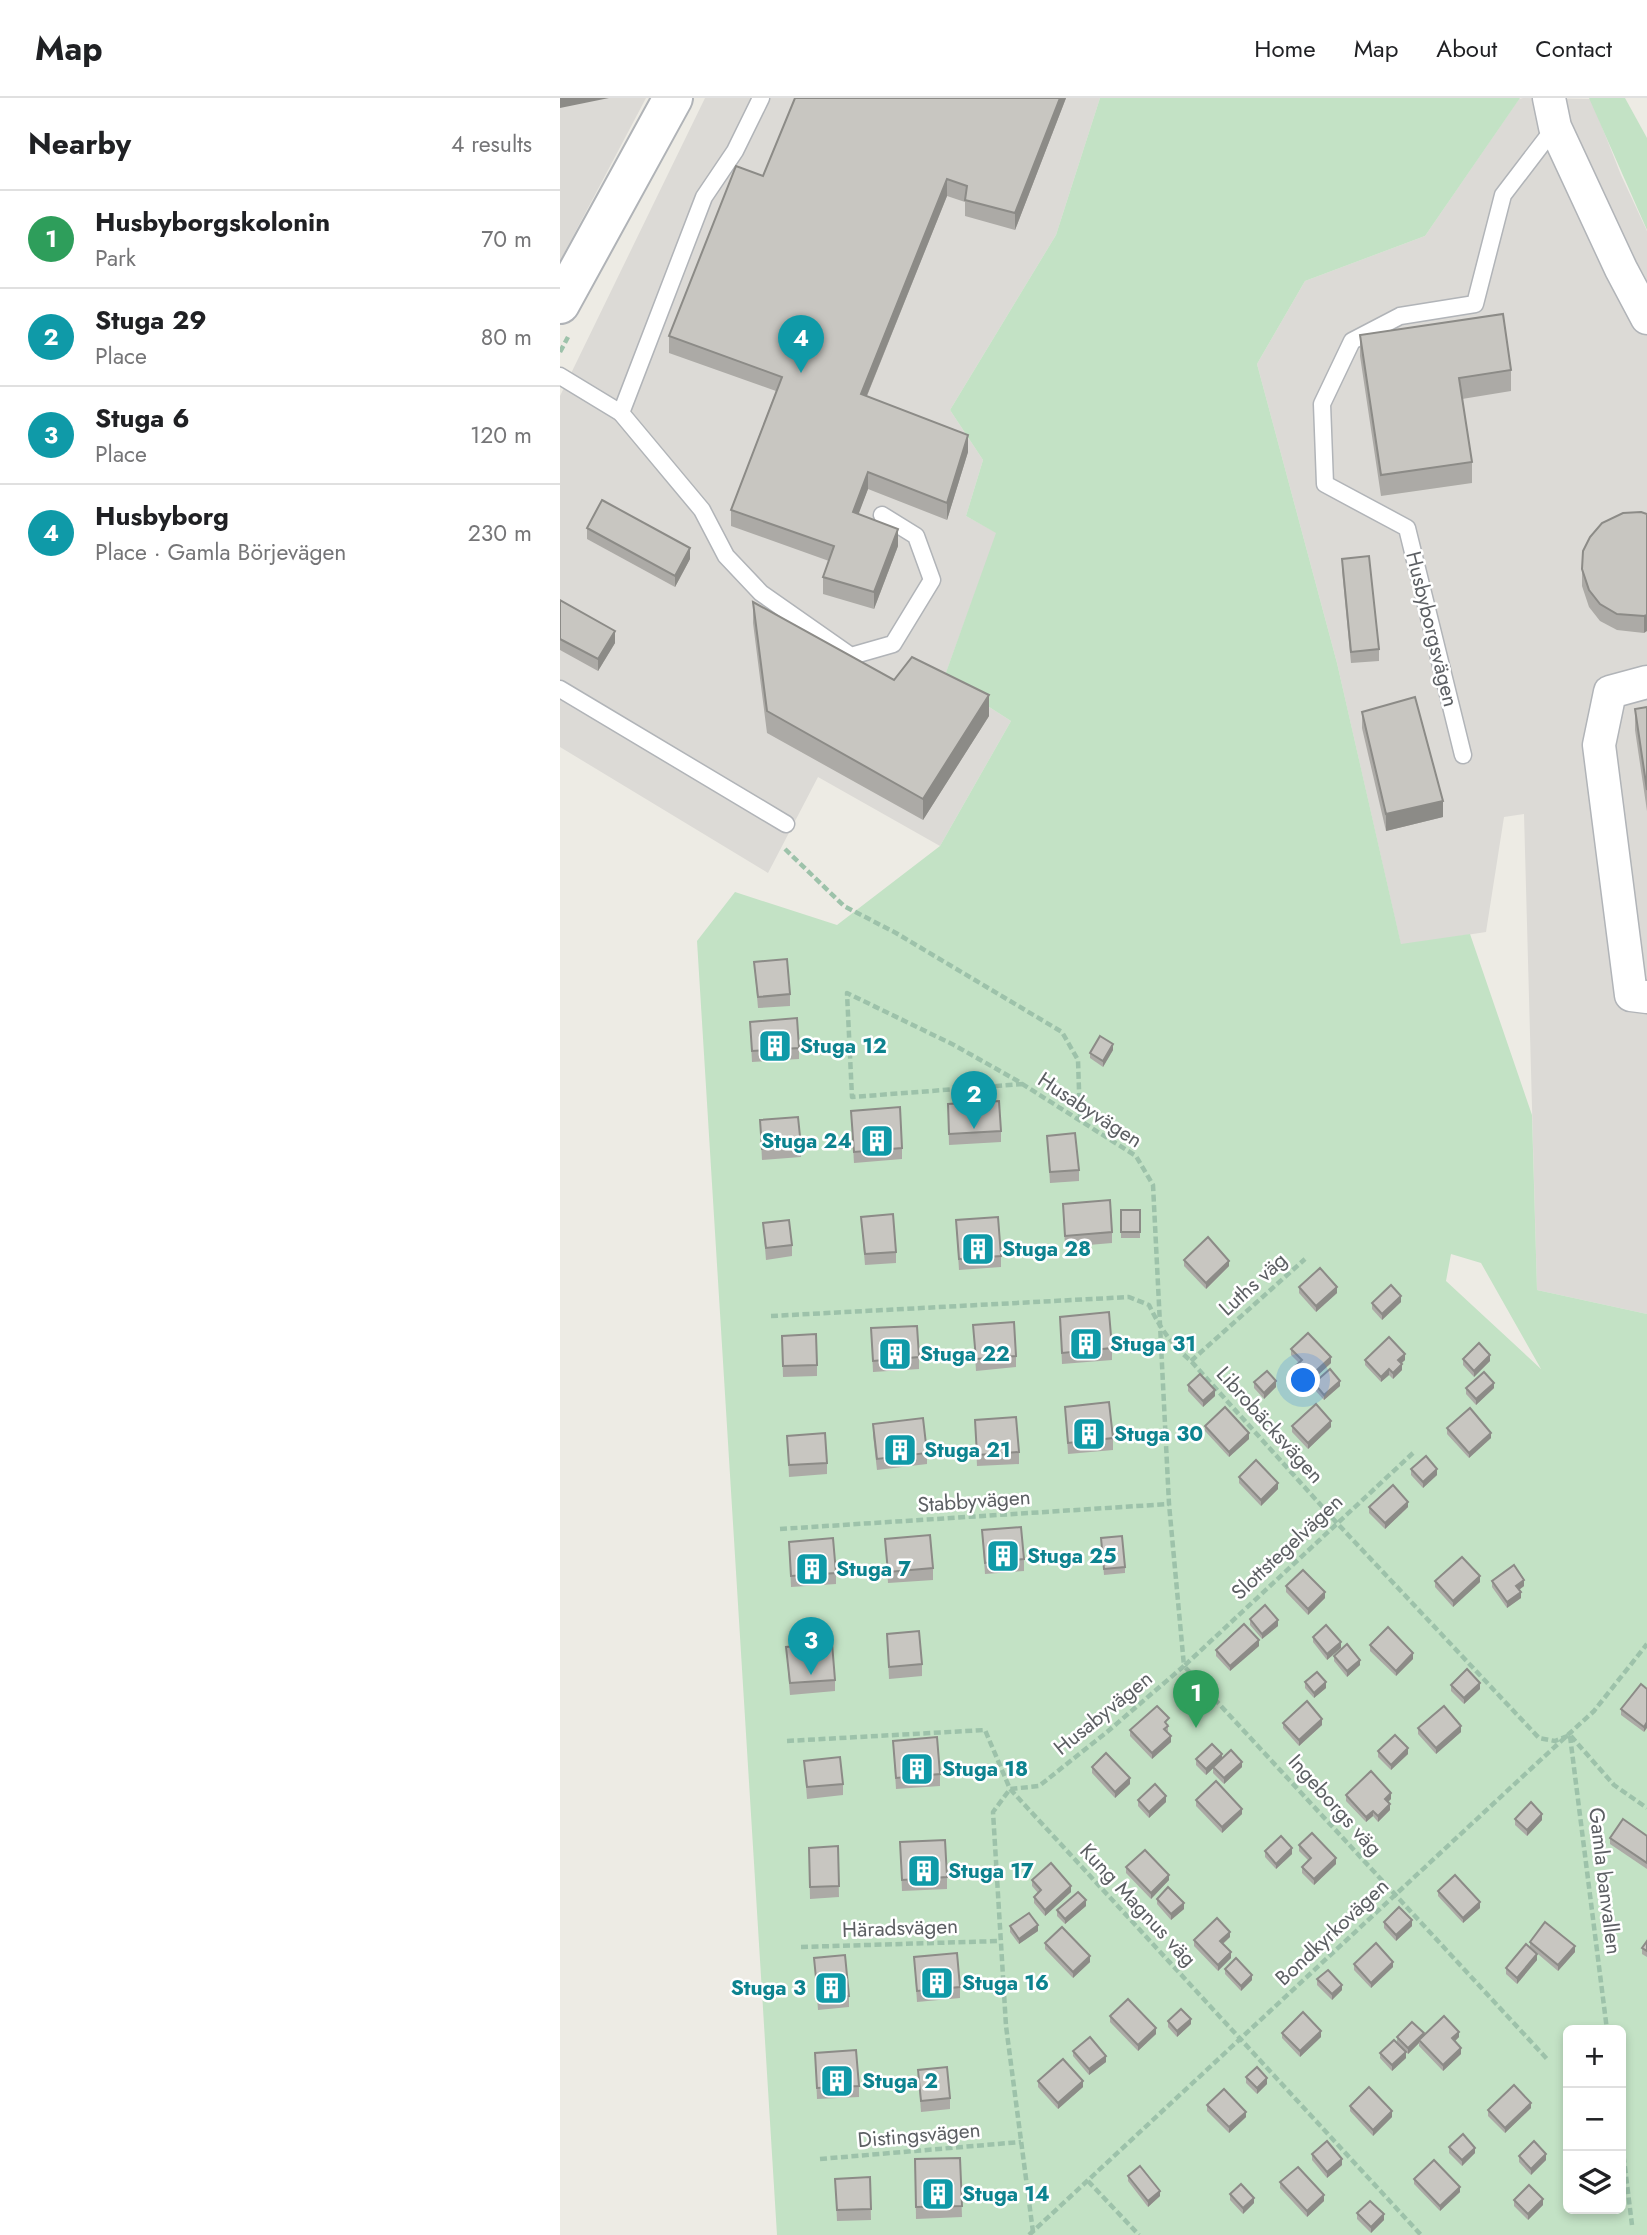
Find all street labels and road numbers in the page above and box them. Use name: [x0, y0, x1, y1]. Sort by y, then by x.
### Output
street label: Husbyborgsvägen: [1398, 548, 1466, 710]
street label: Husabyvägen: [1032, 1065, 1148, 1155]
street label: Luths väg: [1212, 1245, 1294, 1323]
street label: Librobäcksvägen: [1209, 1360, 1331, 1490]
street label: Stabbyvägen: [916, 1482, 1032, 1520]
street label: Slottstegelvägen: [1224, 1487, 1350, 1607]
street label: Husabyvägen: [1047, 1664, 1159, 1762]
street label: Ingeborgs väg: [1281, 1748, 1389, 1862]
street label: Gamla banvallen: [1581, 1806, 1629, 1956]
street label: Kung Magnus väg: [1073, 1837, 1203, 1973]
street label: Bondkyrkovägen: [1269, 1871, 1395, 1993]
street label: Häradsvägen: [841, 1911, 959, 1945]
street label: Distingsvägen: [856, 2115, 982, 2155]

